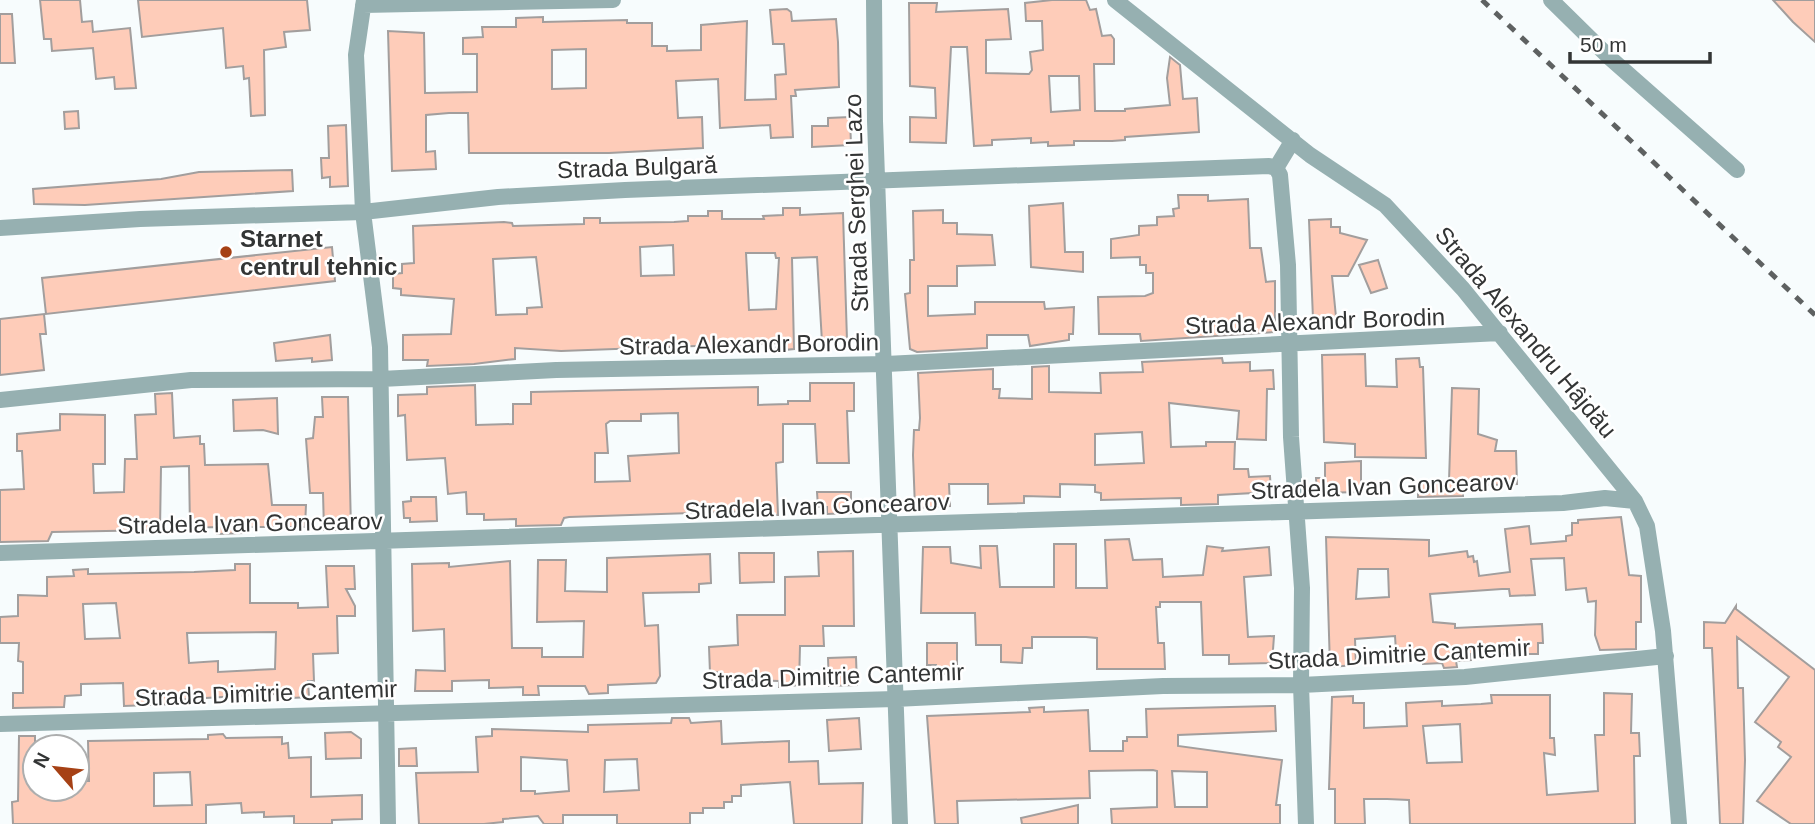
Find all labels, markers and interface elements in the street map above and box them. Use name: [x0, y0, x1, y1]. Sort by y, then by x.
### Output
scale bar: [1570, 21, 1710, 65]
text: 50 m: [1580, 33, 1627, 56]
street label: Strada Serghei Lazo: [839, 93, 873, 313]
street label: Strada Bulgară: [557, 151, 718, 183]
street label: Strada Alexandru Hâjdău: [1430, 221, 1622, 443]
place label: Starnet centrul tehnic: [240, 225, 397, 280]
marker: Starnet centrul tehnic: [218, 244, 234, 260]
street label: Strada Alexandr Borodin: [1185, 303, 1445, 339]
street label: Strada Alexandr Borodin: [619, 328, 879, 360]
street label: Stradela Ivan Goncearov: [1250, 468, 1516, 504]
street label: Stradela Ivan Goncearov: [684, 488, 950, 524]
street label: Stradela Ivan Goncearov: [117, 507, 383, 539]
street label: Strada Dimitrie Cantemir: [1267, 634, 1531, 674]
street label: Strada Dimitrie Cantemir: [701, 658, 965, 694]
street label: Strada Dimitrie Cantemir: [134, 675, 398, 711]
north arrow: [21, 733, 91, 803]
text: N: [29, 749, 54, 771]

